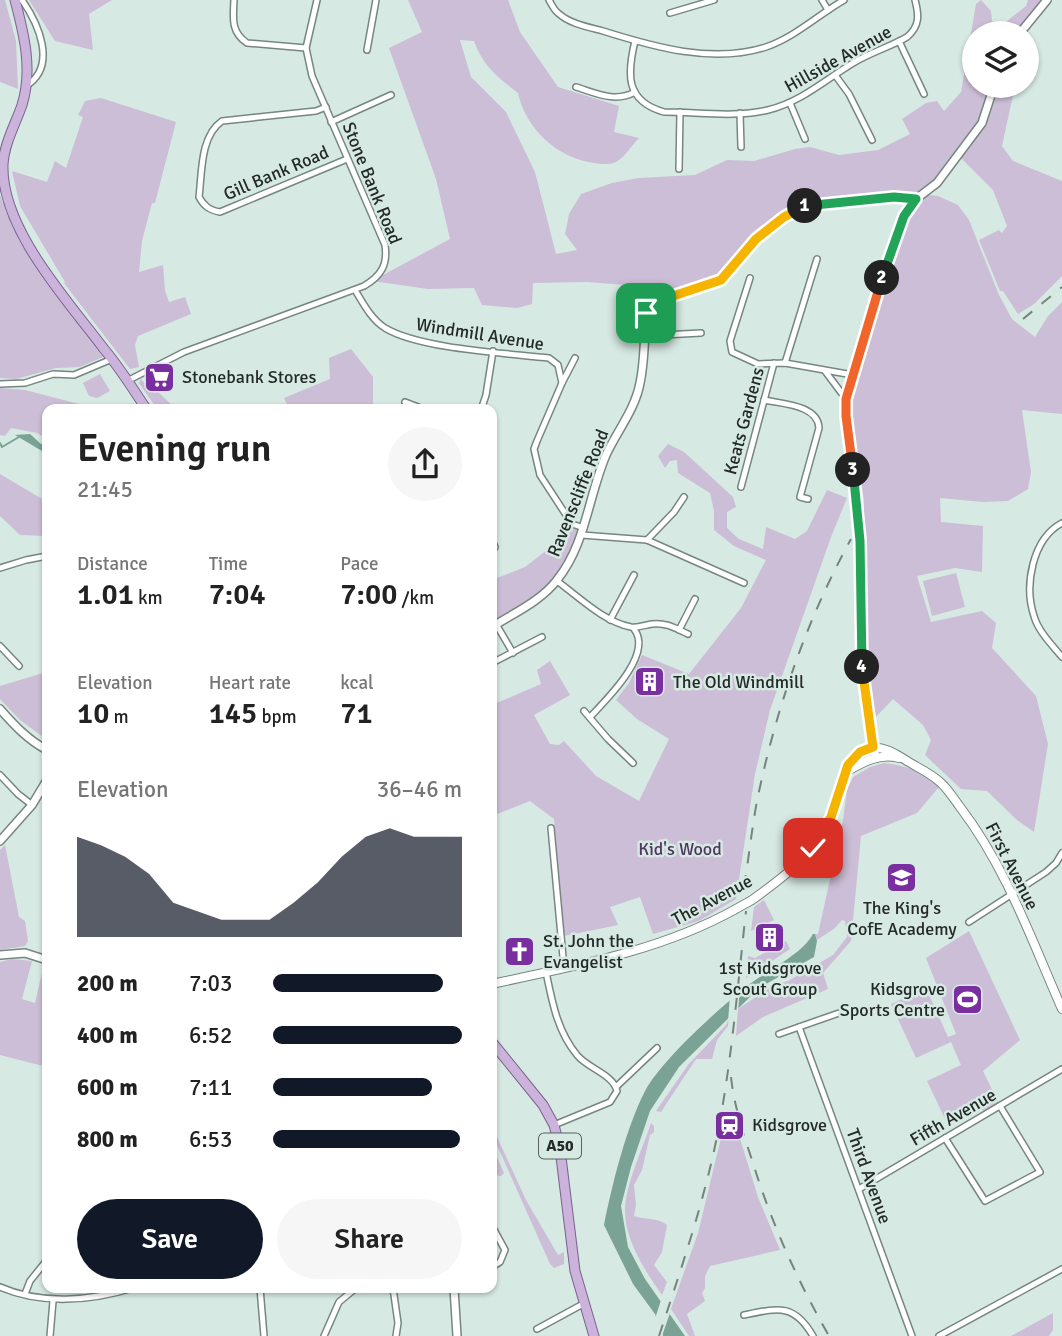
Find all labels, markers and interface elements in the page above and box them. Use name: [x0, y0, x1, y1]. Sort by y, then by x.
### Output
street label: Hillside Avenue: [781, 21, 895, 97]
map controls: [962, 21, 1039, 98]
button: layers: [962, 21, 1039, 98]
street label: Stone Bank Road: [338, 119, 406, 247]
street label: Gill Bank Road: [220, 141, 332, 205]
pin: 1: [788, 188, 822, 224]
text: 1: [799, 193, 810, 217]
pin: 2: [864, 260, 900, 296]
text: 2: [876, 265, 887, 289]
pin: [616, 283, 676, 343]
icon: arrive: [627, 294, 665, 332]
street label: Windmill Avenue: [414, 313, 546, 355]
supermarket icon: Stonebank Stores: [142, 360, 176, 394]
street label: Keats Gardens: [719, 365, 769, 477]
place label: Stonebank Stores: [182, 366, 317, 388]
text: Evening run: [77, 425, 271, 472]
street label: Ravenscliffe Road: [542, 426, 614, 560]
button: share: [388, 427, 462, 501]
pin: 3: [836, 452, 870, 488]
text: 3: [847, 457, 858, 481]
text: 21:45: [77, 475, 133, 504]
text: Distance: [77, 552, 148, 576]
text: Time: [209, 552, 248, 576]
text: Pace: [340, 552, 379, 576]
text: 1.01: [77, 576, 134, 613]
text: 7:04: [209, 576, 266, 613]
text: 7:00: [340, 576, 397, 613]
text: km: [134, 586, 163, 610]
text: /km: [397, 586, 434, 610]
pin: 4: [844, 650, 880, 684]
text: 4: [856, 654, 867, 678]
building icon: The Old Windmill: [633, 665, 667, 699]
text: Elevation: [77, 671, 153, 695]
text: Heart rate: [209, 671, 291, 695]
text: kcal: [340, 671, 374, 695]
place label: The Old Windmill: [673, 671, 804, 693]
text: 10: [77, 695, 109, 732]
text: 145: [209, 695, 257, 732]
text: 71: [340, 695, 373, 732]
text: m: [109, 705, 129, 729]
text: bpm: [257, 705, 297, 729]
text: Elevation: [77, 775, 169, 804]
text: 36–46 m: [377, 775, 462, 804]
pin: [783, 818, 843, 878]
street label: First Avenue: [981, 819, 1043, 913]
icon: check: [794, 829, 832, 867]
park label: Kid's Wood: [638, 838, 722, 860]
school or university icon: The King's CofE Academy: [885, 860, 919, 894]
street label: The Avenue: [668, 870, 756, 930]
place label: The King's CofE Academy: [847, 897, 957, 940]
building icon: 1st Kidsgrove Scout Group: [753, 921, 787, 955]
place label: St. John the Evangelist: [543, 930, 634, 973]
church icon: St. John the Evangelist: [503, 934, 537, 968]
place label: 1st Kidsgrove Scout Group: [719, 957, 821, 1000]
text: 200 m: [77, 969, 138, 998]
text: 7:03: [189, 969, 232, 998]
place label: Kidsgrove Sports Centre: [840, 978, 945, 1021]
sports icon: Kidsgrove Sports Centre: [951, 982, 985, 1016]
text: 400 m: [77, 1021, 138, 1050]
text: 6:52: [189, 1021, 232, 1050]
text: 600 m: [77, 1073, 138, 1102]
text: 7:11: [189, 1073, 232, 1102]
street label: Fifth Avenue: [906, 1083, 1000, 1151]
station icon: Kidsgrove: [712, 1108, 746, 1142]
place label: Kidsgrove: [752, 1114, 827, 1136]
text: 800 m: [77, 1125, 138, 1154]
text: 6:53: [189, 1125, 232, 1154]
street label: Third Avenue: [842, 1125, 896, 1227]
road number: A50: [539, 1134, 581, 1158]
button: Save: [77, 1199, 263, 1279]
button: Share: [277, 1199, 462, 1279]

